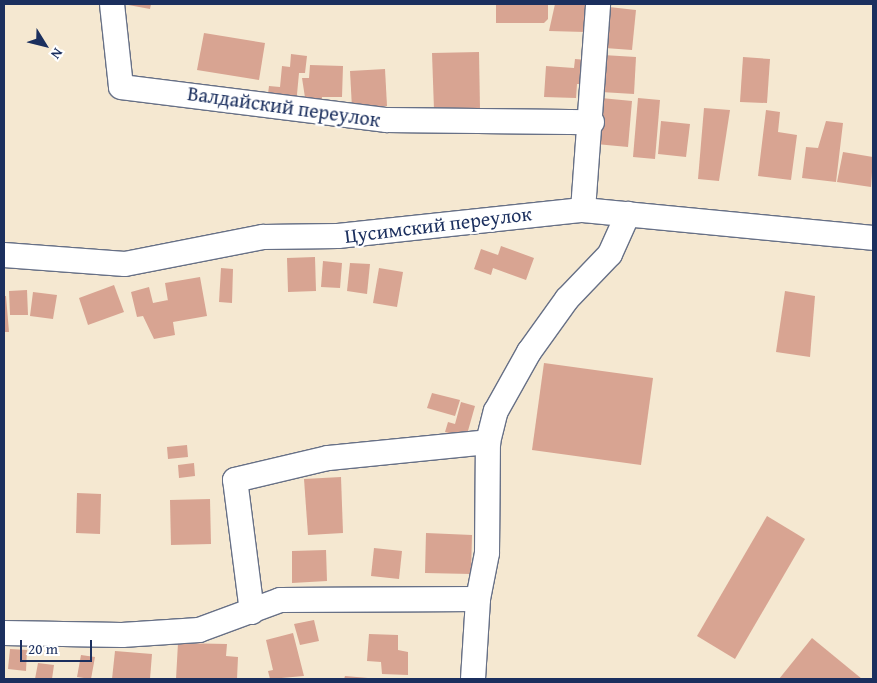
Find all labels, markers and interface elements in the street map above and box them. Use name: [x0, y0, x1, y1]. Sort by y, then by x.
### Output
north arrow: [20, 20, 70, 70]
text: N: [46, 44, 68, 63]
street label: Валдайский переулок: [186, 81, 382, 131]
street label: Цусимский переулок: [343, 201, 533, 247]
scale bar: [22, 630, 95, 662]
text: 20 m: [28, 638, 58, 659]

